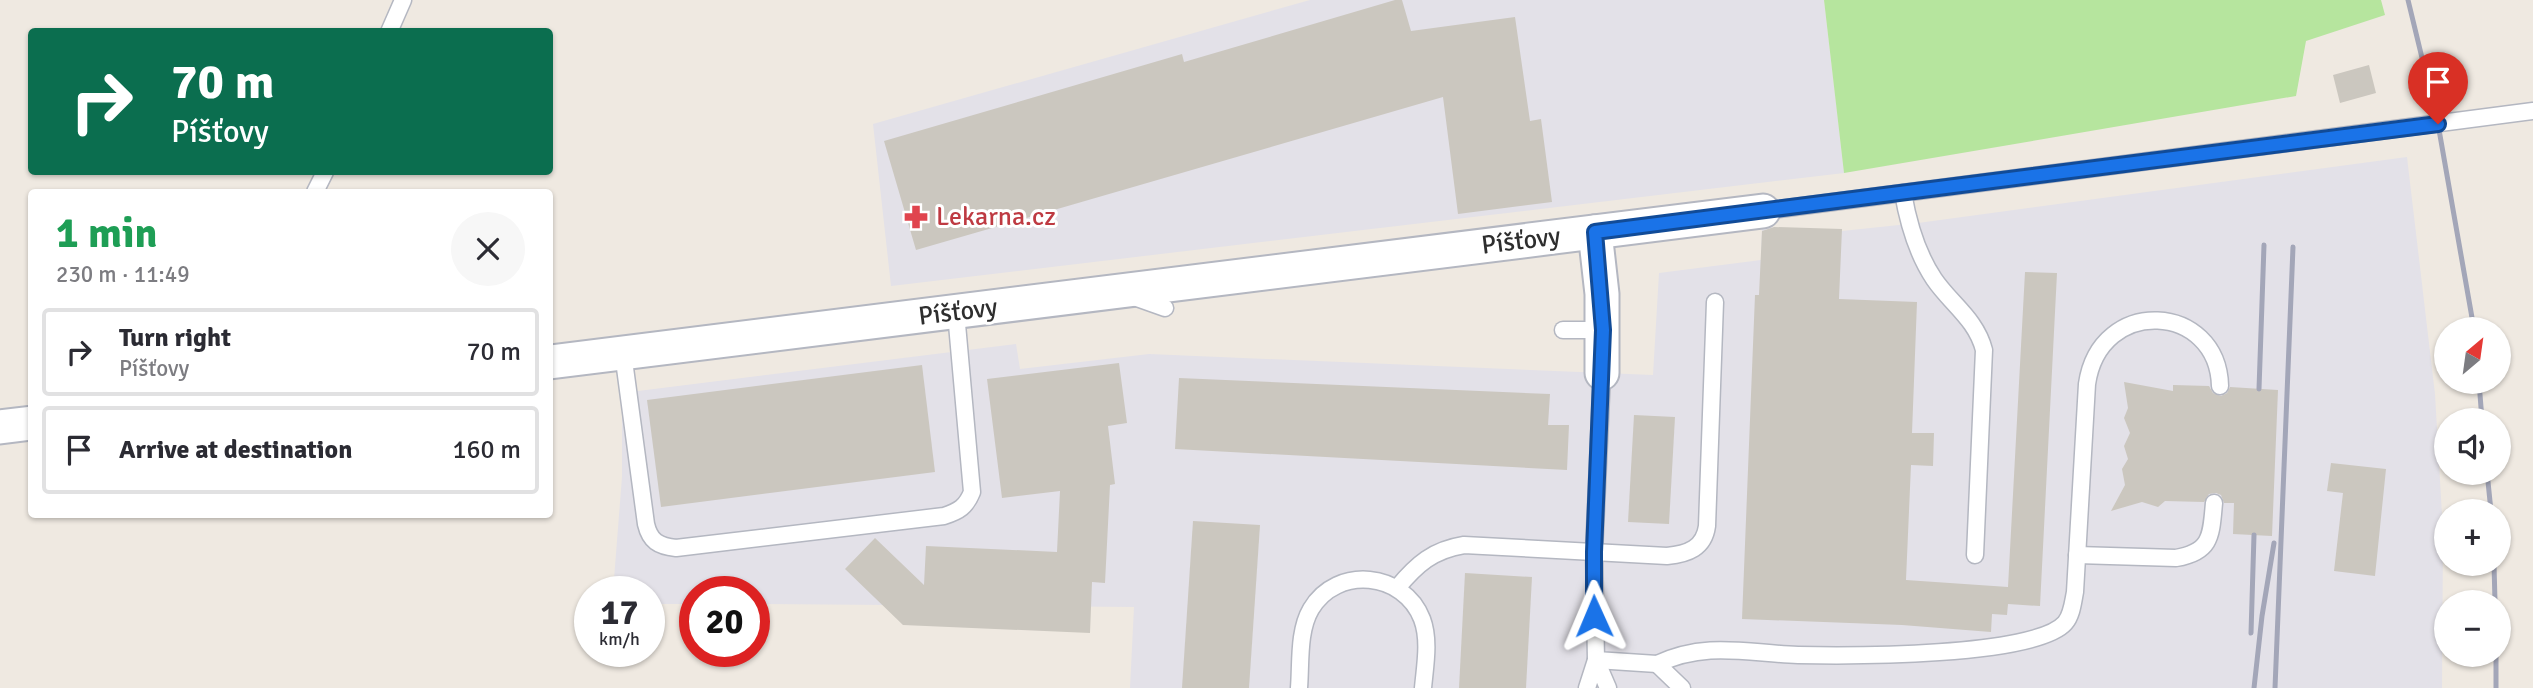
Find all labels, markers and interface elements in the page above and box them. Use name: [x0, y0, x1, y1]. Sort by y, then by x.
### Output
text: 70 m: [171, 52, 274, 112]
pin: [2408, 52, 2468, 124]
icon: right: [56, 56, 147, 147]
icon: arrive: [2419, 63, 2457, 101]
text: Píšťovy: [171, 112, 269, 151]
place label: Lekarna.cz: [936, 201, 1056, 233]
pharmacy icon: Lekarna.cz: [902, 203, 930, 231]
text: 1 min: [56, 208, 157, 259]
button: close: [451, 212, 525, 286]
street label: Píšťovy: [1480, 220, 1562, 262]
text: 230 m · 11:49: [56, 260, 190, 289]
street label: Píšťovy: [917, 291, 999, 333]
north arrow: [2434, 317, 2511, 394]
map controls: [2434, 317, 2511, 667]
text: Turn right: [119, 322, 231, 354]
icon: right: [60, 333, 98, 371]
text: 70 m: [466, 336, 521, 368]
text: Píšťovy: [119, 354, 189, 383]
button: sound: [2434, 408, 2511, 485]
icon: arrive: [60, 431, 98, 469]
text: Arrive at destination: [119, 434, 352, 466]
text: 160 m: [452, 434, 521, 466]
button: +: [2434, 499, 2511, 576]
speed limit sign: 20: [679, 576, 770, 667]
position arrow: [1557, 579, 1631, 653]
button: −: [2434, 590, 2511, 667]
text: 17: [601, 591, 638, 634]
text: km/h: [599, 628, 640, 650]

